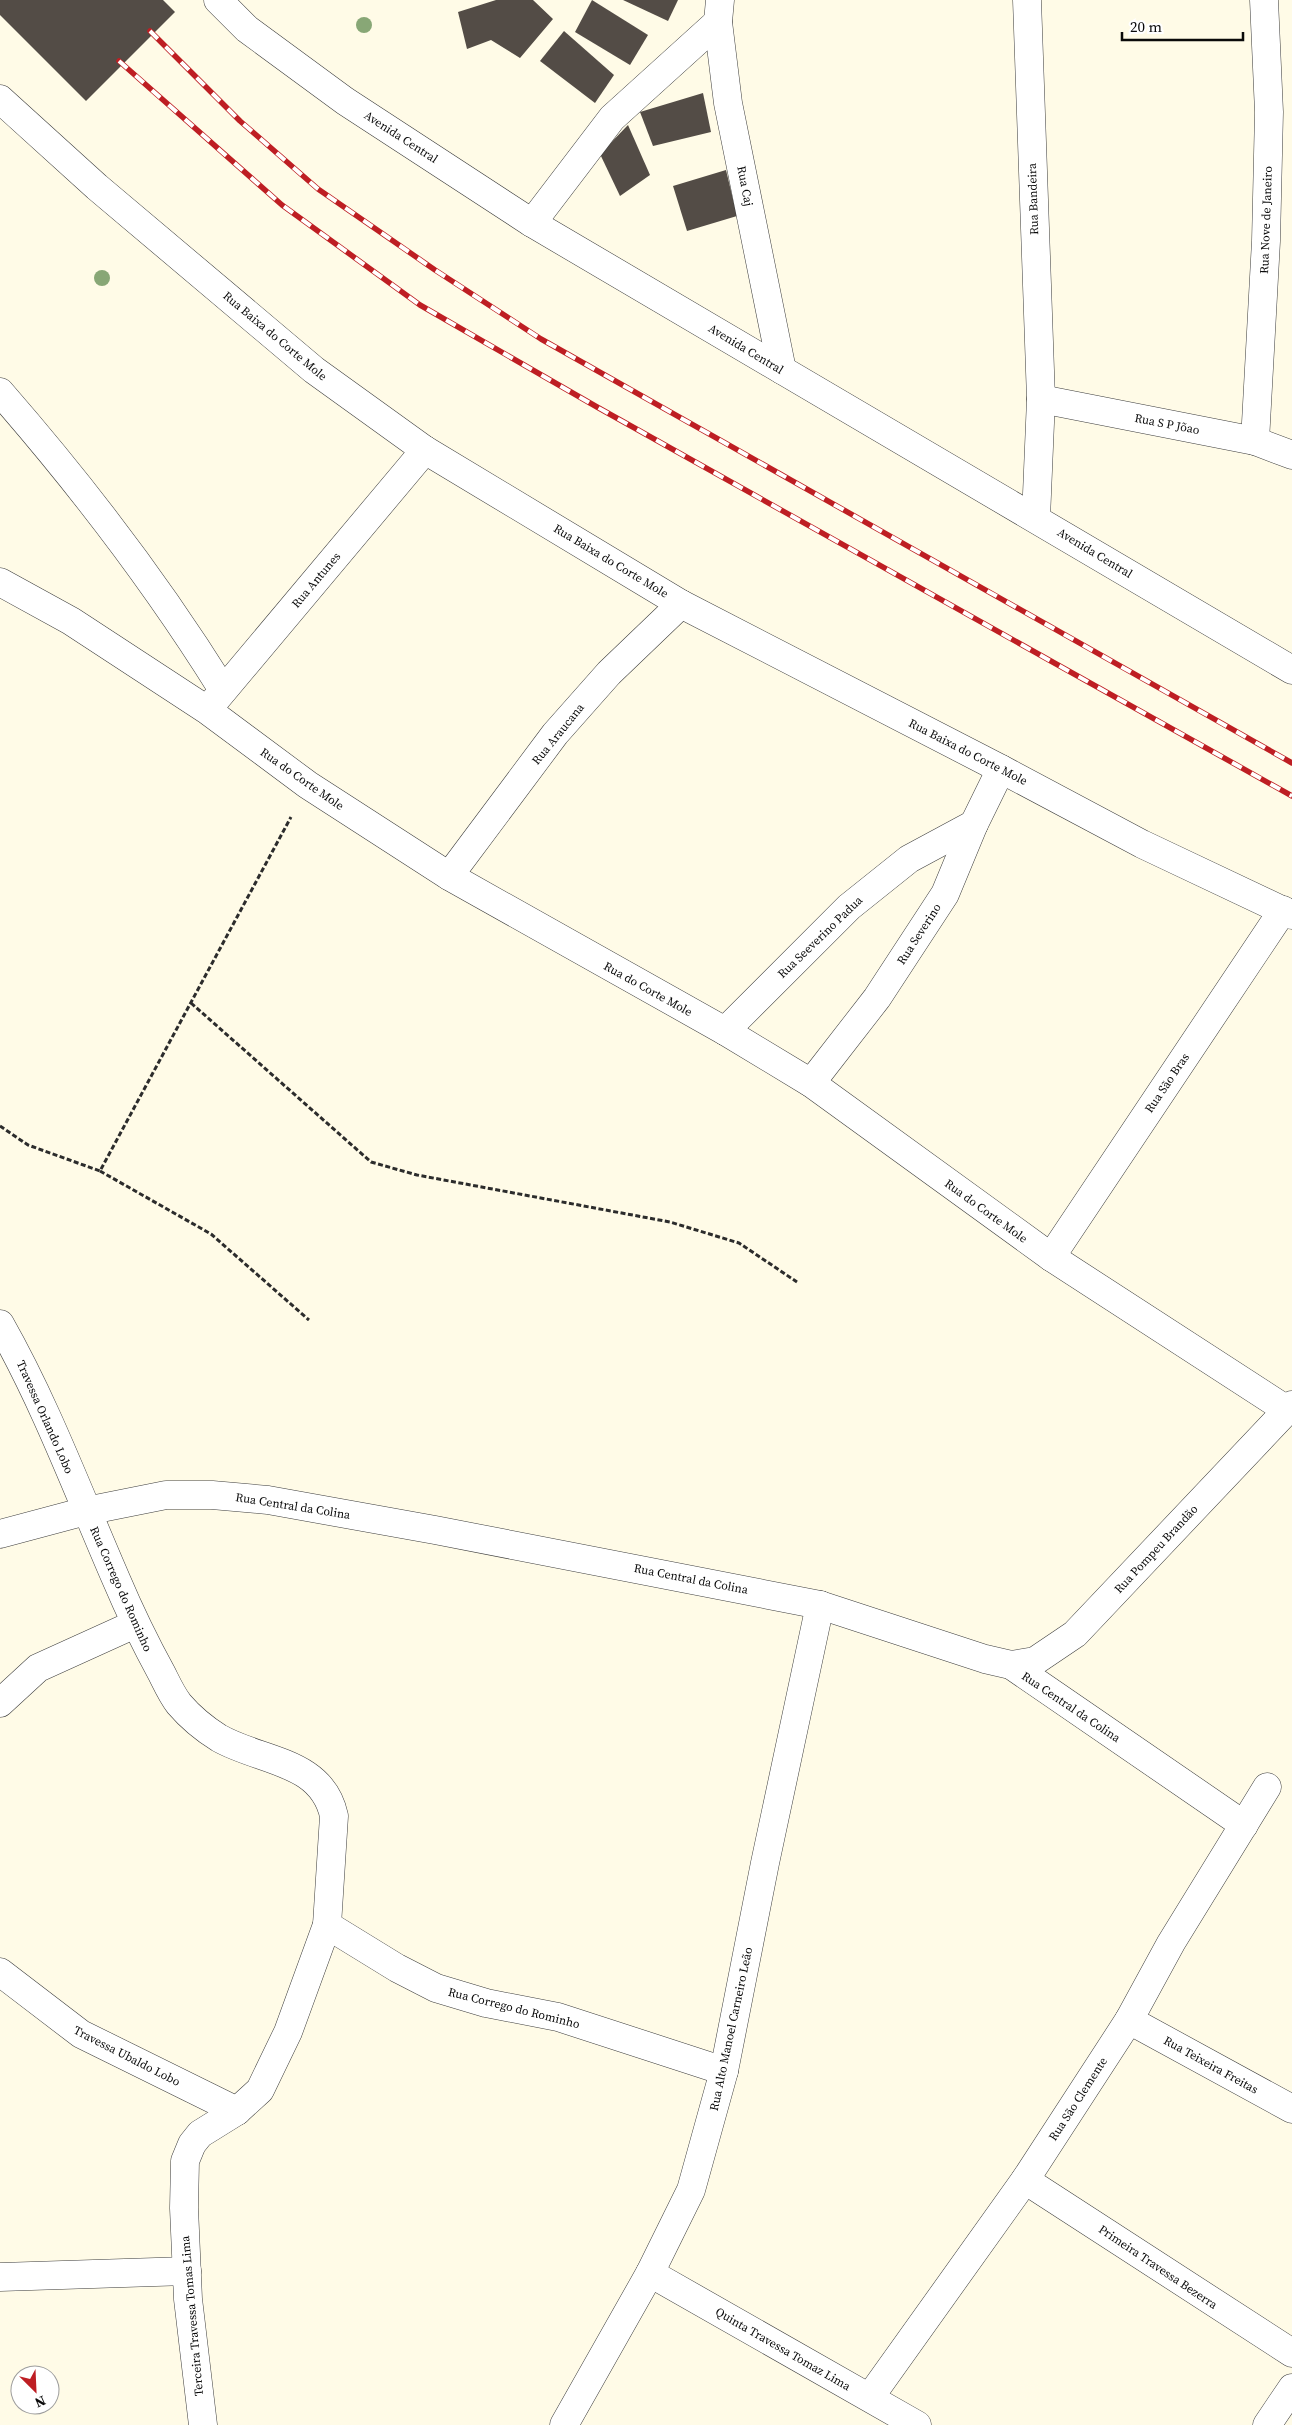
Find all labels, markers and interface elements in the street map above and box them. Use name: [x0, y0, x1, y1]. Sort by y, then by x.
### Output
scale bar: [1122, 10, 1243, 42]
text: 20 m: [1130, 16, 1162, 37]
street label: Avenida Central: [361, 107, 441, 167]
street label: Rua Bandeira: [1024, 162, 1042, 235]
street label: Rua Caj: [733, 165, 757, 207]
street label: Rua Nove de Janeiro: [1256, 165, 1276, 274]
street label: Rua Baixa do Corte Mole: [220, 288, 330, 384]
street label: Avenida Central: [705, 320, 787, 378]
street label: Rua S P Jõao: [1133, 410, 1201, 438]
street label: Rua Baixa do Corte Mole: [551, 520, 671, 602]
street label: Avenida Central: [1054, 524, 1136, 582]
street label: Rua Antunes: [288, 549, 344, 611]
street label: Rua Araucana: [528, 699, 588, 768]
street label: Rua Baixa do Corte Mole: [906, 715, 1030, 789]
street label: Rua do Corte Mole: [257, 744, 347, 814]
street label: Rua Seeverino Padua: [774, 892, 867, 982]
street label: Rua Severino: [893, 900, 945, 968]
street label: Rua do Corte Mole: [601, 958, 695, 1020]
street label: Rua São Bras: [1141, 1050, 1193, 1116]
street label: Rua do Corte Mole: [941, 1175, 1031, 1247]
street label: Travessa Orlando Lobo: [13, 1358, 77, 1477]
street label: Rua Central da Colina: [234, 1489, 352, 1523]
street label: Rua Pompeu Brandão: [1111, 1501, 1202, 1597]
street label: Rua Corrego do Rominho: [86, 1524, 156, 1654]
street label: Rua Central da Colina: [633, 1560, 750, 1598]
street label: Rua Central da Colina: [1018, 1668, 1124, 1747]
street label: Rua Alto Manoel Carneiro Leão: [706, 1945, 756, 2112]
street label: Rua Corrego do Rominho: [446, 1984, 582, 2032]
street label: Travessa Ubaldo Lobo: [71, 2022, 183, 2090]
street label: Rua Teixeira Freitas: [1161, 2032, 1261, 2098]
street label: Rua São Clemente: [1045, 2054, 1111, 2144]
street label: Primeira Travessa Bezerra: [1095, 2221, 1221, 2313]
street label: Terceira Travessa Tomas Lima: [177, 2234, 207, 2397]
street label: Quinta Travessa Tomaz Lima: [713, 2304, 854, 2395]
north arrow: [10, 2365, 60, 2415]
text: N: [32, 2391, 49, 2413]

